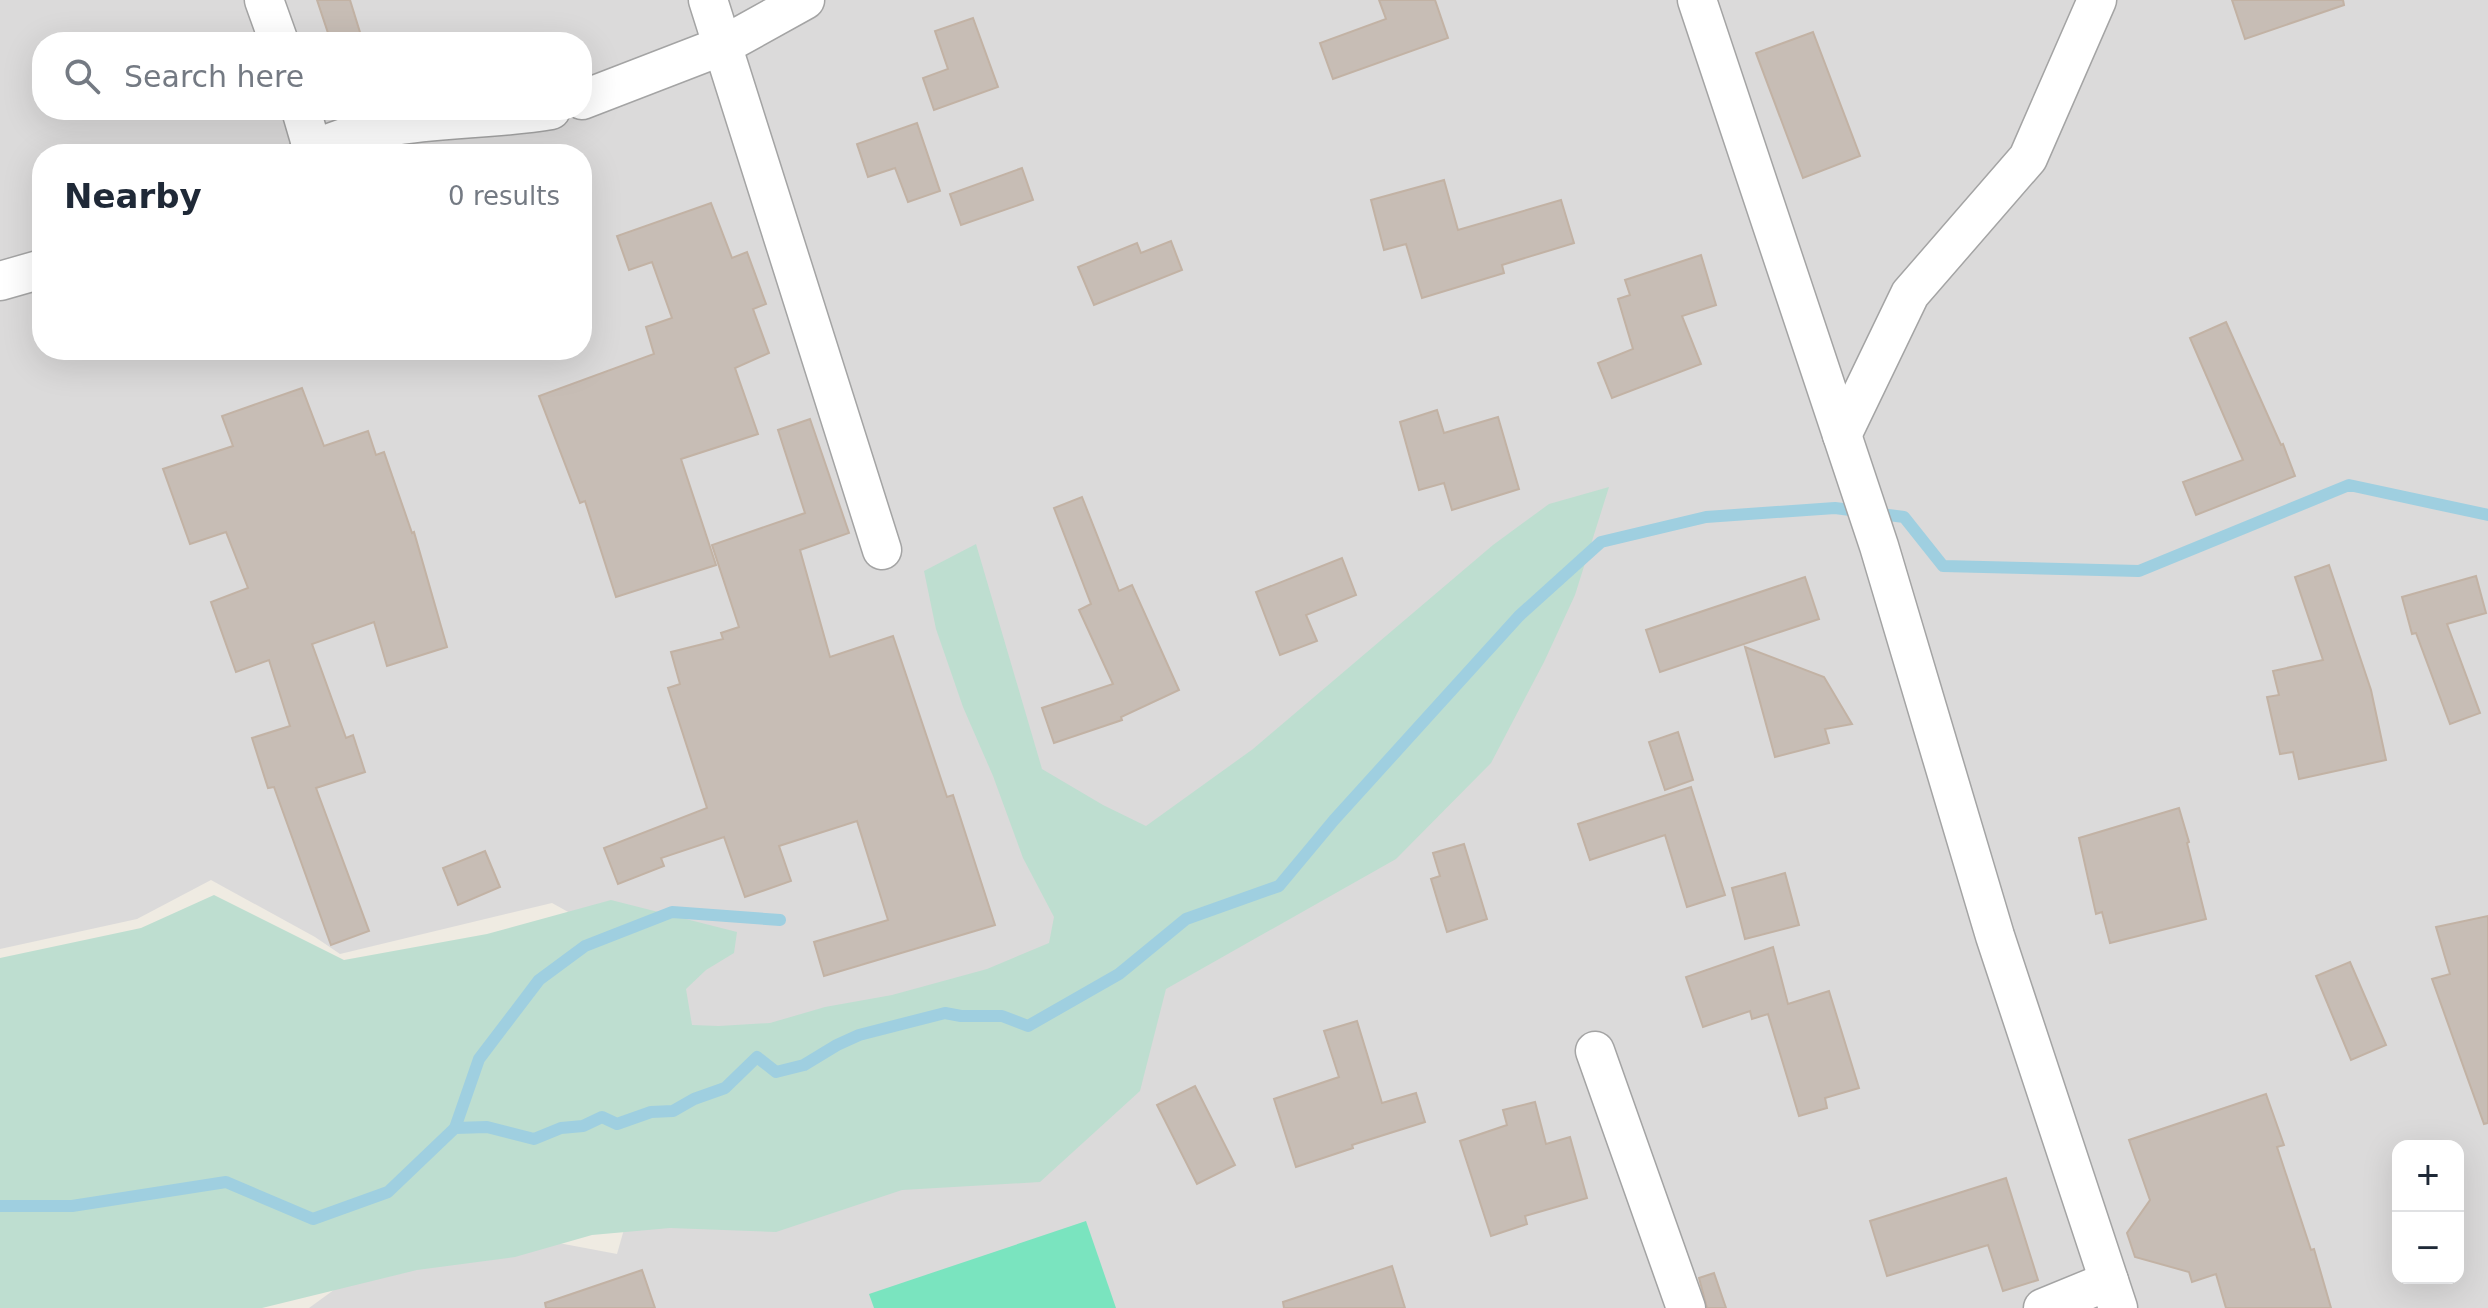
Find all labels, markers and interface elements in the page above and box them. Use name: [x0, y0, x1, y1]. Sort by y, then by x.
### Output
search box: [32, 32, 592, 120]
icon: search: [60, 54, 104, 98]
text: Search here: [124, 59, 304, 94]
text: Nearby: [64, 176, 202, 216]
text: 0 results: [448, 181, 560, 211]
map controls: [2392, 1140, 2464, 1284]
button: +: [2392, 1140, 2464, 1212]
button: −: [2392, 1212, 2464, 1284]

